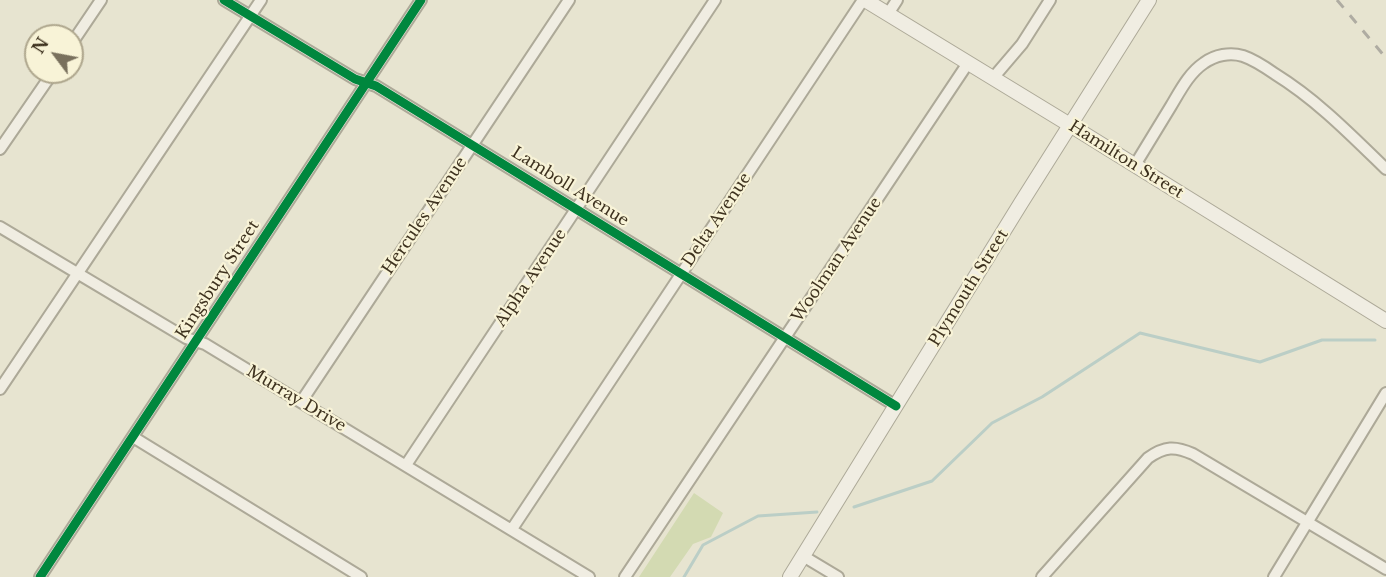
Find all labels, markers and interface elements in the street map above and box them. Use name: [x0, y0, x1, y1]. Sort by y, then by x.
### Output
north arrow: [24, 24, 84, 84]
text: N: [28, 34, 53, 57]
street label: Hamilton Street: [1065, 117, 1187, 203]
street label: Lamboll Avenue: [508, 143, 632, 231]
street label: Hercules Avenue: [379, 154, 471, 278]
street label: Delta Avenue: [679, 169, 755, 271]
street label: Woolman Avenue: [788, 194, 886, 326]
street label: Kingsbury Street: [172, 217, 264, 343]
street label: Alpha Avenue: [491, 225, 571, 331]
street label: Plymouth Street: [925, 226, 1013, 350]
street label: Murray Drive: [243, 362, 349, 436]

